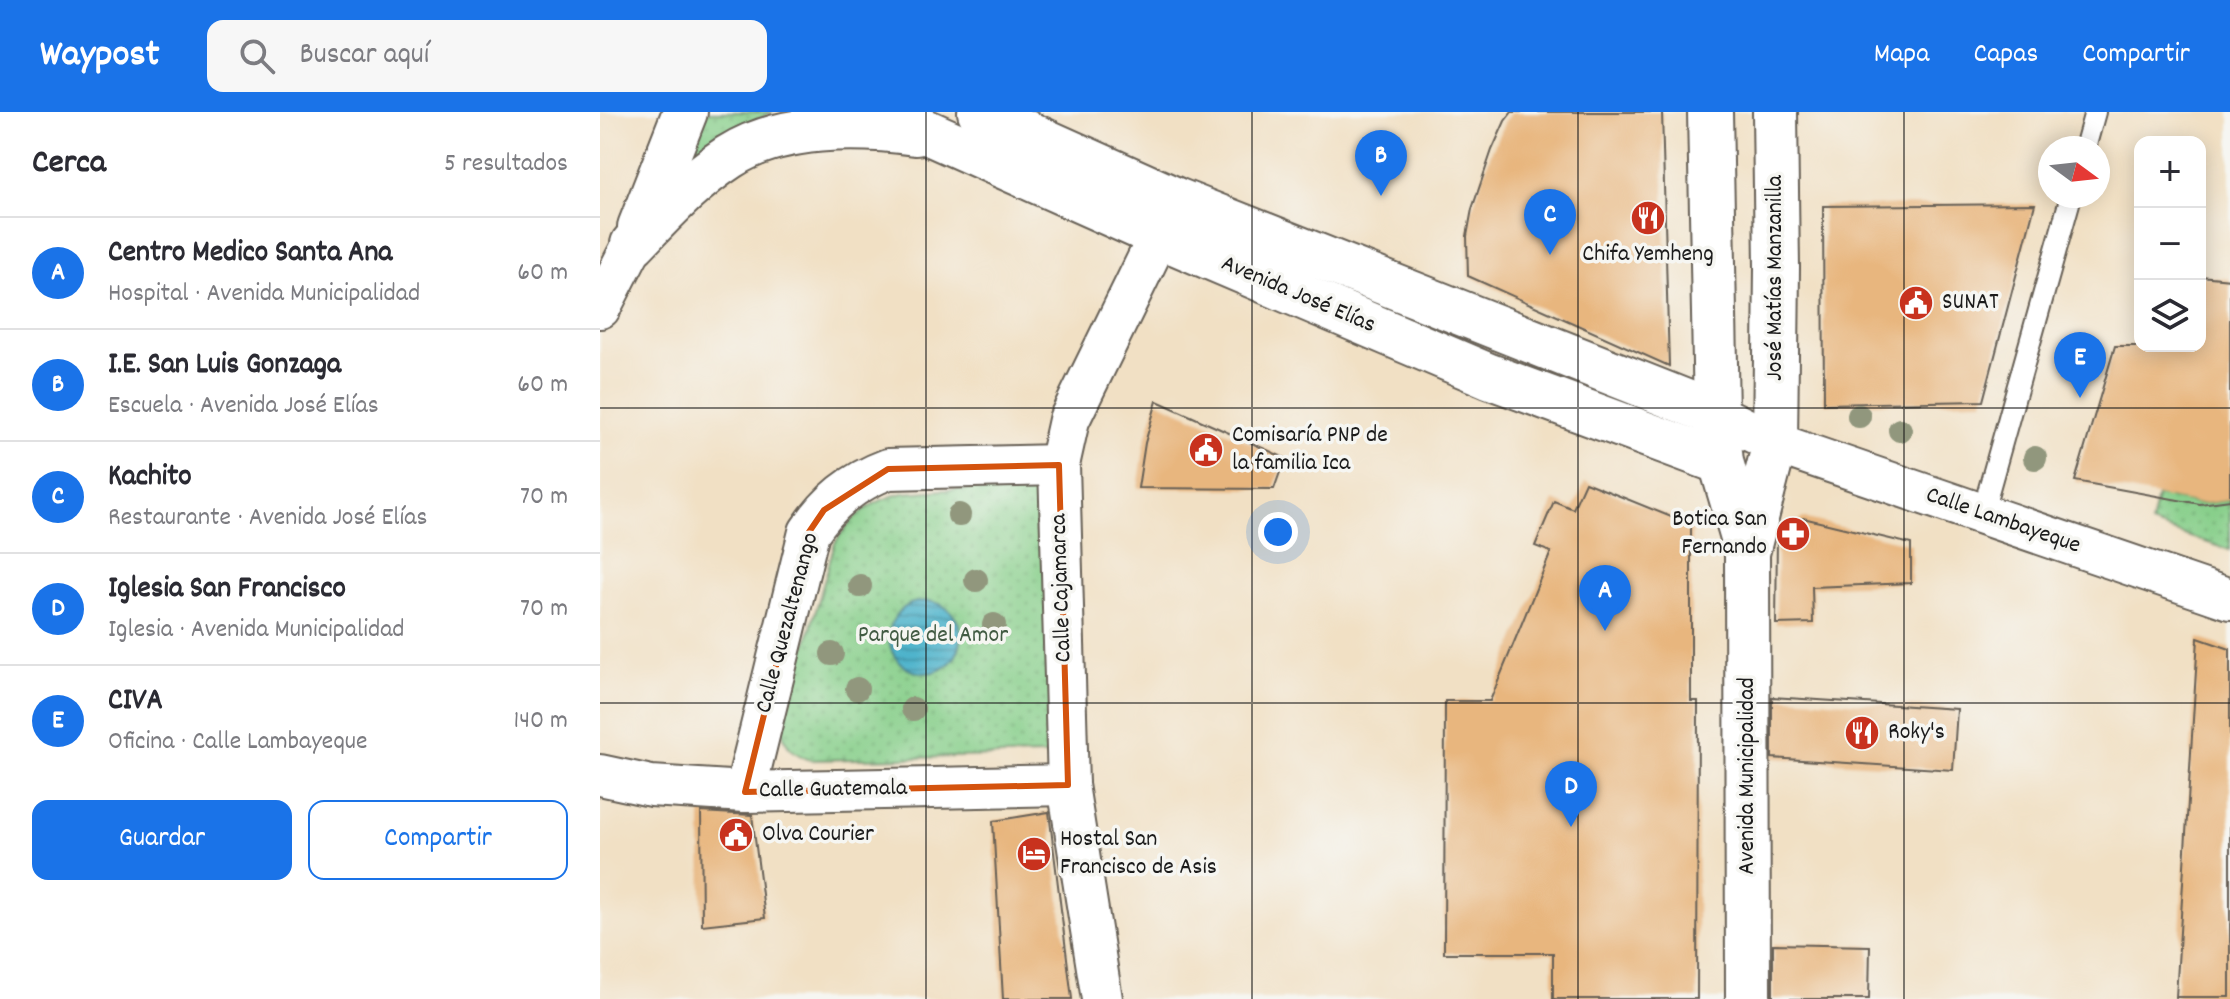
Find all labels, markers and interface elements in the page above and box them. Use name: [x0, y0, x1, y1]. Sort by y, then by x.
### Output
search box: [207, 20, 767, 92]
text: Waypost: [40, 29, 159, 84]
icon: search: [235, 34, 279, 78]
text: Buscar aquí: [299, 35, 429, 78]
text: Mapa: [1874, 36, 1929, 76]
text: Capas: [1973, 36, 2038, 76]
text: Compartir: [2082, 36, 2190, 76]
pin: B: [1355, 130, 1407, 196]
north arrow: [2038, 136, 2110, 208]
map controls: [2134, 136, 2206, 352]
button: +: [2134, 136, 2206, 208]
text: Cerca: [32, 140, 106, 189]
text: 5 resultados: [444, 146, 568, 183]
street label: José Matías Manzanilla: [1759, 174, 1793, 381]
pin: C: [1524, 189, 1576, 255]
restaurant icon: Chifa Yemheng: [1629, 199, 1667, 237]
button: −: [2134, 208, 2206, 280]
text: Centro Medico Santa Ana: [108, 233, 392, 276]
place label: Chifa Yemheng: [1582, 238, 1714, 272]
street label: Avenida José Elías: [1215, 247, 1381, 343]
text: A: [51, 255, 65, 292]
text: 60 m: [517, 255, 568, 292]
text: Hospital · Avenida Municipalidad: [108, 276, 420, 313]
button: layers: [2134, 280, 2206, 352]
public building icon: SUNAT: [1897, 284, 1935, 322]
place label: SUNAT: [1942, 286, 1999, 320]
pin: E: [2054, 332, 2106, 398]
text: I.E. San Luis Gonzaga: [108, 345, 341, 388]
text: B: [52, 367, 64, 404]
text: 60 m: [517, 367, 568, 404]
text: Escuela · Avenida José Elías: [108, 388, 379, 425]
place label: Comisaría PNP de la familia Ica: [1232, 419, 1388, 481]
public building icon: Comisaría PNP de la familia Ica: [1187, 431, 1225, 469]
text: Kachito: [108, 457, 192, 500]
text: C: [52, 479, 64, 516]
text: 70 m: [520, 479, 568, 516]
street label: Calle Lambayeque: [1921, 479, 2085, 563]
text: Restaurante · Avenida José Elías: [108, 500, 427, 537]
place label: Botica San Fernando: [1672, 503, 1767, 565]
street label: Calle Cajamarca: [1042, 512, 1082, 663]
your location: [1258, 512, 1298, 552]
pharmacy icon: Botica San Fernando: [1774, 515, 1812, 553]
street label: Calle Quezaltenango: [748, 529, 828, 717]
pin: A: [1579, 565, 1631, 631]
text: Iglesia San Francisco: [108, 569, 346, 612]
text: D: [51, 591, 65, 628]
text: 70 m: [520, 591, 568, 628]
text: Iglesia · Avenida Municipalidad: [108, 612, 405, 649]
park label: Parque del Amor: [858, 619, 1008, 653]
street label: Avenida Municipalidad: [1731, 677, 1765, 875]
text: CIVA: [108, 681, 163, 724]
text: E: [52, 703, 64, 740]
text: 140 m: [514, 703, 568, 740]
restaurant icon: Roky's: [1843, 714, 1881, 752]
place label: Roky's: [1888, 716, 1945, 750]
text: Oficina · Calle Lambayeque: [108, 724, 367, 761]
pin: D: [1545, 761, 1597, 827]
street label: Calle Guatemala: [758, 772, 908, 808]
button: Guardar: [32, 800, 292, 880]
button: Compartir: [308, 800, 568, 880]
public building icon: Olva Courier: [717, 816, 755, 854]
place label: Olva Courier: [762, 818, 874, 852]
place label: Hostal San Francisco de Asis: [1060, 823, 1217, 885]
hotel icon: Hostal San Francisco de Asis: [1015, 835, 1053, 873]

